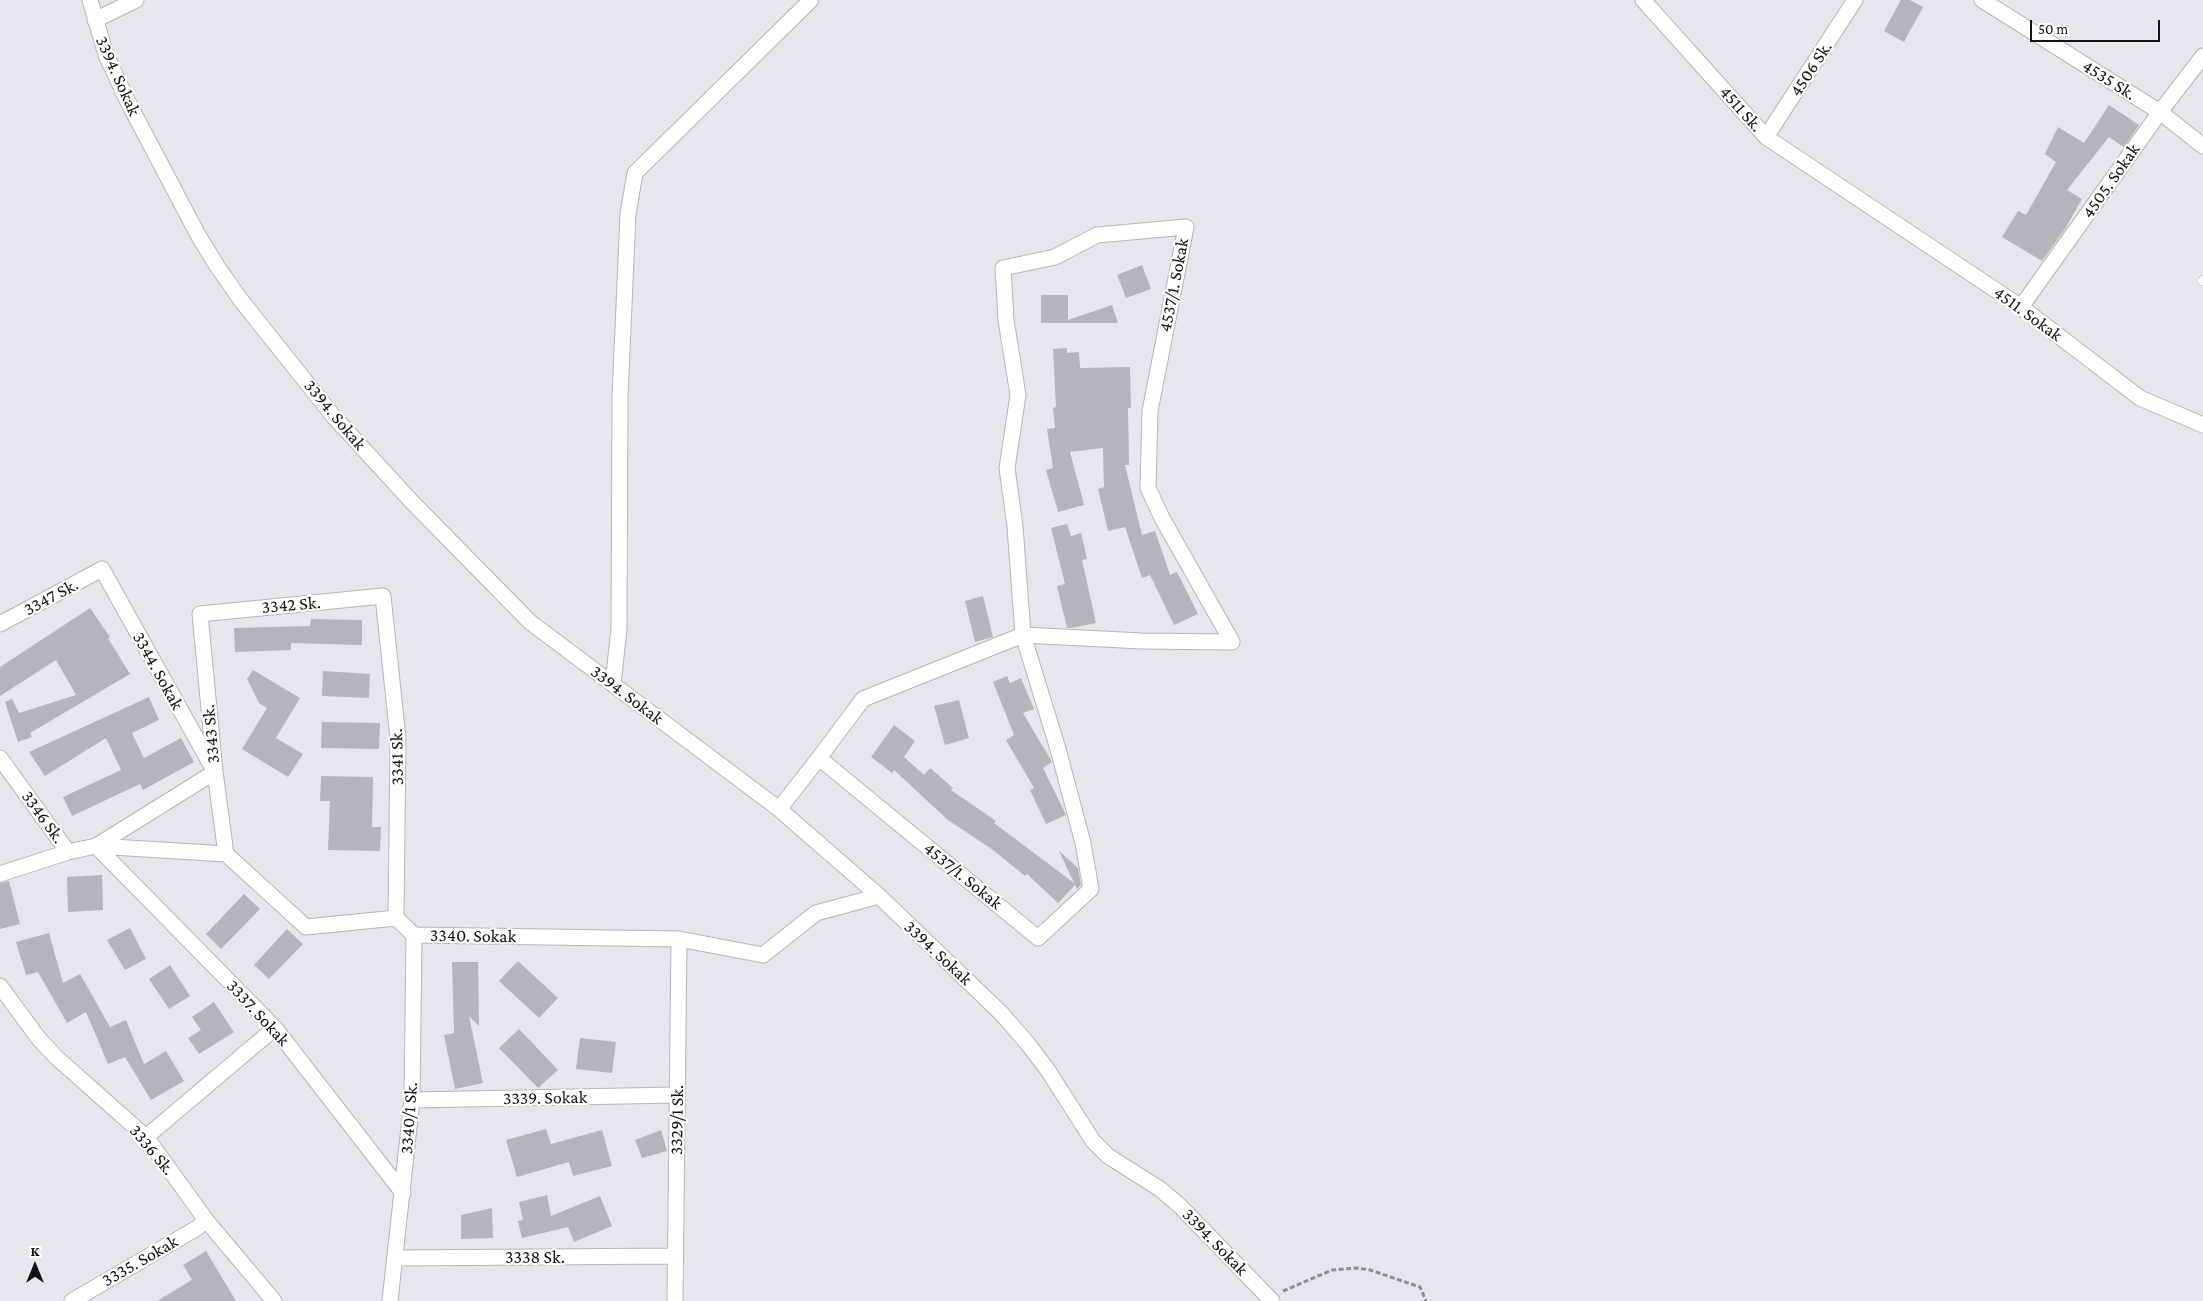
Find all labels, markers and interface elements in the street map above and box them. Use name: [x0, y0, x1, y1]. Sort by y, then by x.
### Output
scale bar: [2033, 10, 2163, 42]
text: 50 m: [2038, 21, 2068, 37]
street label: 3394. Sokak: [91, 33, 145, 119]
street label: 4506 Sk.: [1785, 37, 1837, 101]
street label: 4535 Sk.: [2078, 55, 2140, 105]
street label: 4511 Sk.: [1715, 82, 1767, 136]
street label: 4505. Sokak: [2077, 139, 2145, 223]
street label: 4537/1. Sokak: [1154, 236, 1194, 334]
street label: 4511. Sokak: [1989, 282, 2067, 346]
street label: 3394. Sokak: [299, 375, 371, 455]
street label: 3347 Sk.: [20, 574, 82, 620]
street label: 3342 Sk.: [261, 592, 321, 618]
street label: 3344. Sokak: [128, 628, 188, 714]
street label: 3394. Sokak: [586, 661, 668, 729]
street label: 3343 Sk.: [198, 704, 224, 764]
street label: 3341 Sk.: [386, 728, 408, 786]
street label: 3346 Sk.: [17, 786, 69, 848]
street label: 4537/1. Sokak: [919, 838, 1007, 914]
street label: 3394. Sokak: [899, 916, 977, 990]
street label: 3340. Sokak: [430, 924, 516, 948]
street label: 3337. Sokak: [222, 975, 294, 1051]
street label: 3340/1 Sk.: [396, 1081, 422, 1155]
street label: 3329/1 Sk.: [666, 1085, 688, 1155]
street label: 3339. Sokak: [503, 1086, 587, 1110]
street label: 3336 Sk.: [125, 1120, 179, 1180]
street label: 3394. Sokak: [1178, 1204, 1252, 1280]
street label: 3335. Sokak: [98, 1231, 182, 1291]
north arrow: [10, 1241, 60, 1291]
text: K: [31, 1243, 39, 1259]
street label: 3338 Sk.: [505, 1246, 565, 1268]

